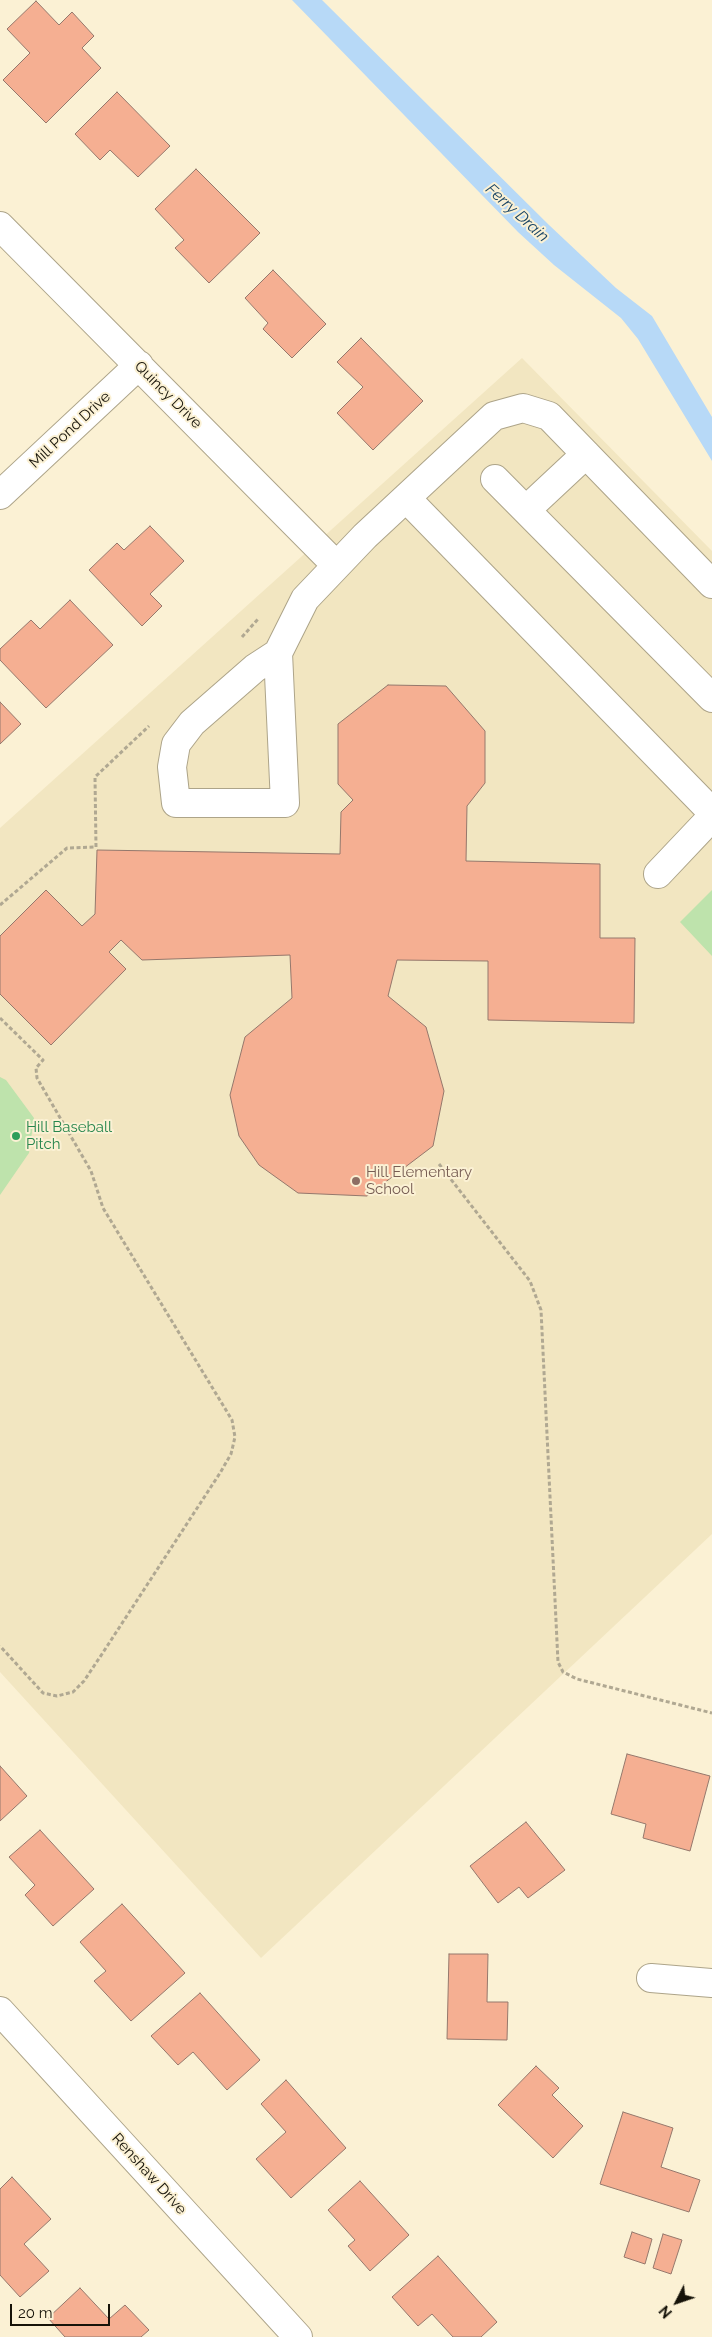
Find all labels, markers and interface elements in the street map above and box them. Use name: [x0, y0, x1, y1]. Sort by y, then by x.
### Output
water label: Ferry Drain: [482, 180, 552, 246]
street label: Quincy Drive: [131, 358, 205, 432]
street label: Mill Pond Drive: [26, 388, 114, 472]
place label: Hill Baseball Pitch: [26, 1118, 112, 1153]
marker: Hill Baseball Pitch: [10, 1130, 22, 1142]
place label: Hill Elementary School: [366, 1163, 472, 1198]
marker: Hill Elementary School: [350, 1175, 362, 1187]
street label: Renshaw Drive: [108, 2130, 190, 2218]
north arrow: [652, 2277, 702, 2327]
scale bar: [12, 2294, 112, 2326]
text: N: [656, 2303, 675, 2321]
text: 20 m: [18, 2304, 53, 2322]

